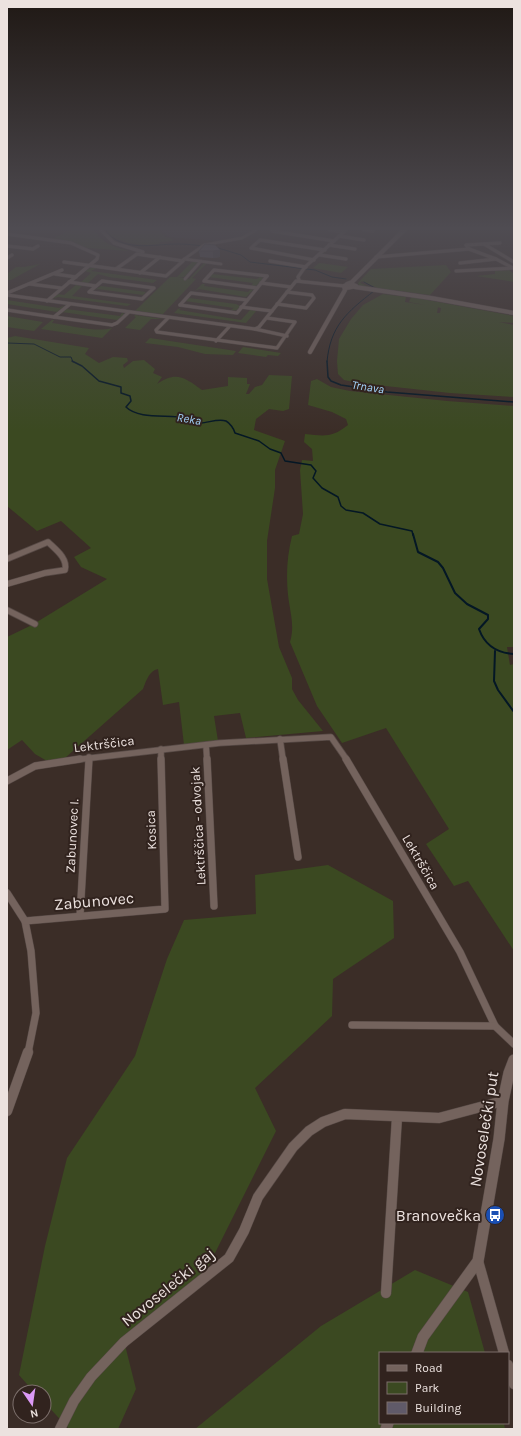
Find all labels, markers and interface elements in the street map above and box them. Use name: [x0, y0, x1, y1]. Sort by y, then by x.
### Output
water label: Trnava: [351, 378, 385, 396]
water label: Reka: [176, 410, 202, 428]
street label: Lektrščica: [73, 733, 135, 755]
street label: Lektrščica - odvojak: [187, 766, 209, 886]
street label: Zabunovec I.: [63, 798, 81, 874]
street label: Kosica: [143, 810, 159, 850]
street label: Lektrščica: [399, 832, 443, 892]
street label: Zabunovec: [53, 888, 135, 914]
street label: Novoselečki put: [465, 1070, 503, 1188]
bus stop icon: Branovečka: [484, 1204, 506, 1226]
place label: Branovečka: [396, 1206, 481, 1225]
street label: Novoselečki gaj: [118, 1244, 218, 1330]
legend: [379, 1352, 509, 1424]
text: Road: [415, 1361, 443, 1375]
text: Park: [415, 1381, 440, 1395]
north arrow: [12, 1384, 52, 1424]
text: Building: [415, 1401, 462, 1415]
text: N: [29, 1406, 39, 1420]

